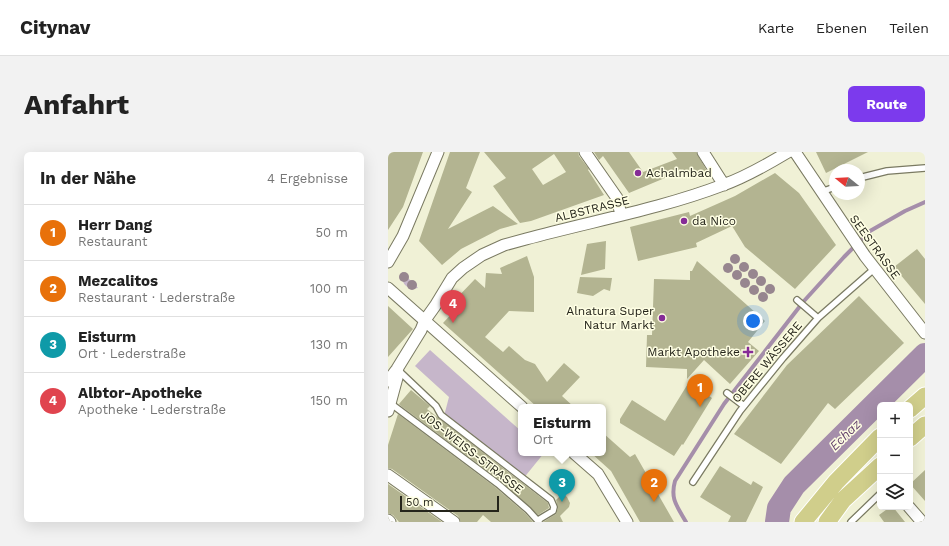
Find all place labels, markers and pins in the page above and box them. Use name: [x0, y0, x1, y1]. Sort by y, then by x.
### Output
place label: Achalmbad: [646, 166, 712, 180]
marker: Achalmbad: [633, 168, 643, 178]
place label: da Nico: [692, 214, 736, 228]
marker: da Nico: [679, 216, 689, 226]
pin: 4: [440, 290, 466, 323]
place label: Alnatura Super Natur Markt: [566, 304, 654, 332]
marker: Alnatura Super Natur Markt: [657, 313, 667, 323]
place label: Markt Apotheke: [647, 345, 740, 359]
marker: Markt Apotheke: [743, 347, 753, 357]
pin: 1: [687, 374, 713, 407]
pin: 3: [549, 469, 575, 502]
pin: 2: [641, 469, 667, 502]

